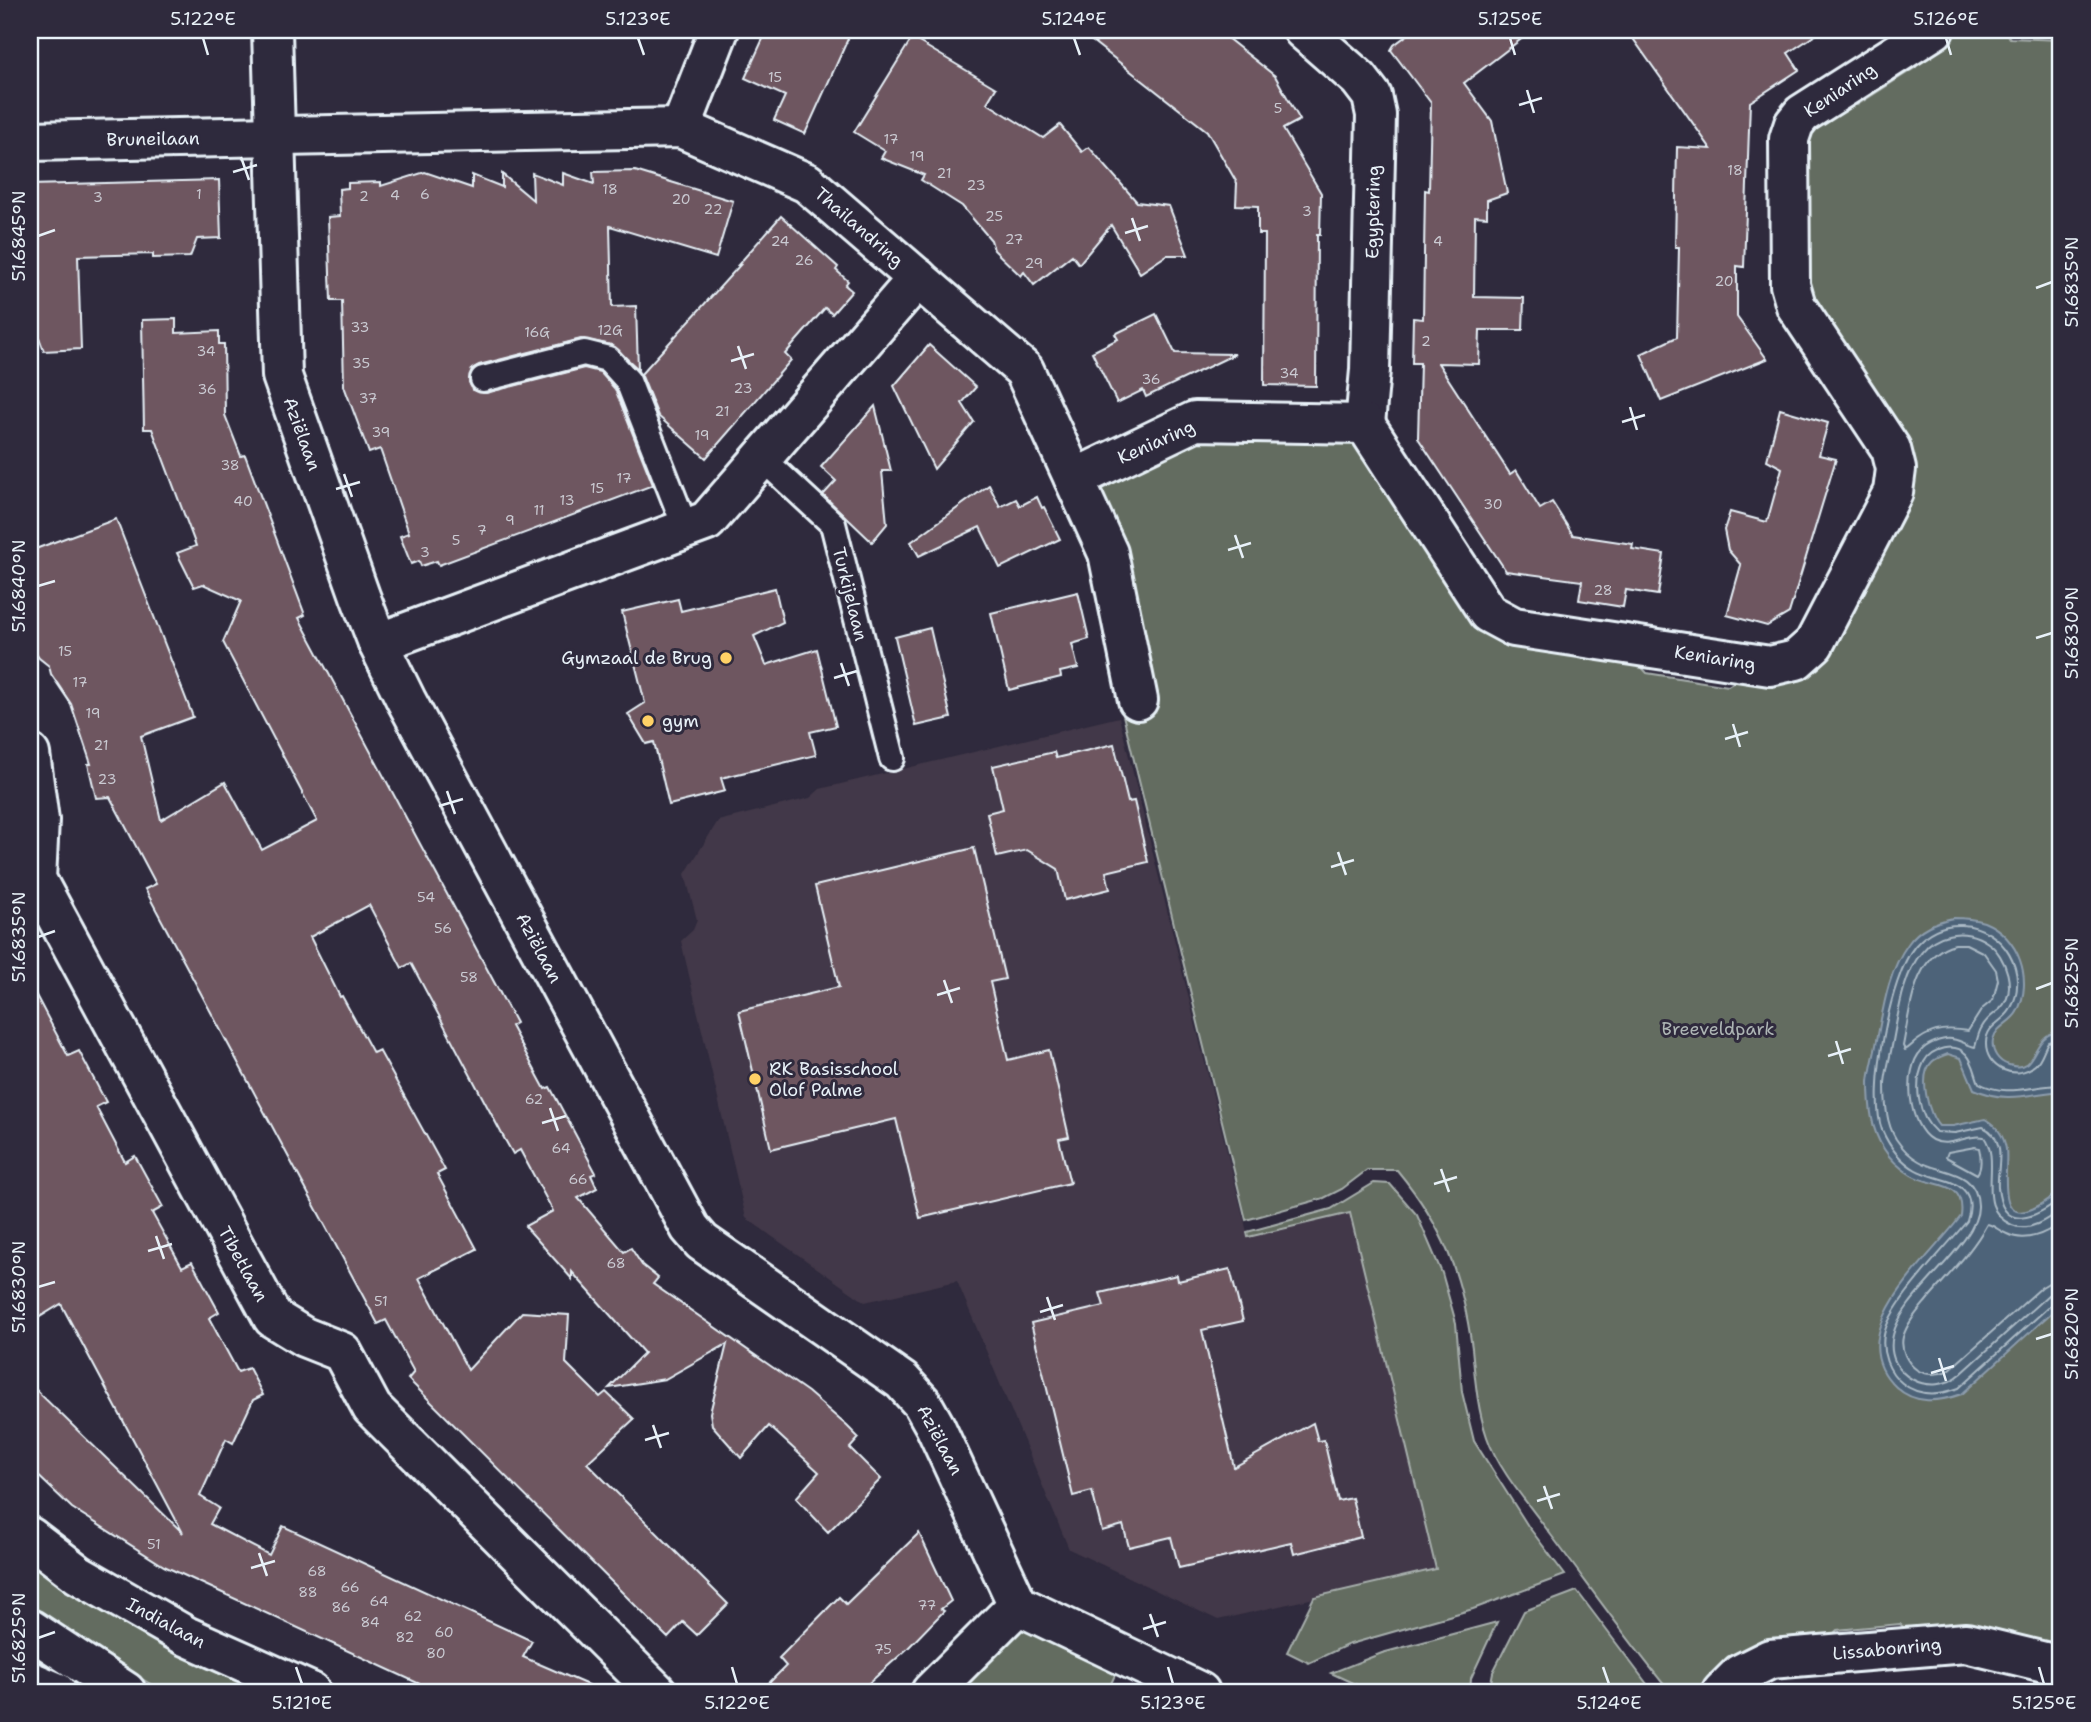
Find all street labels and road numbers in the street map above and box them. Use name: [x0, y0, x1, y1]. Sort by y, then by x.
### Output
street label: Keniaring: [1799, 57, 1881, 123]
street label: Bruneilaan: [106, 126, 200, 152]
street label: Egyptering: [1360, 165, 1386, 259]
street label: Thailandring: [809, 182, 909, 272]
street label: Aziëlaan: [278, 394, 326, 474]
street label: Keniaring: [1114, 414, 1198, 470]
street label: Turkijelaan: [827, 545, 873, 643]
street label: Keniaring: [1673, 640, 1757, 676]
street label: Aziëlaan: [510, 909, 568, 987]
street label: Tibetlaan: [212, 1222, 274, 1306]
street label: Aziëlaan: [911, 1401, 969, 1479]
street label: Indialaan: [122, 1592, 210, 1654]
street label: Lissabonring: [1831, 1632, 1943, 1666]

